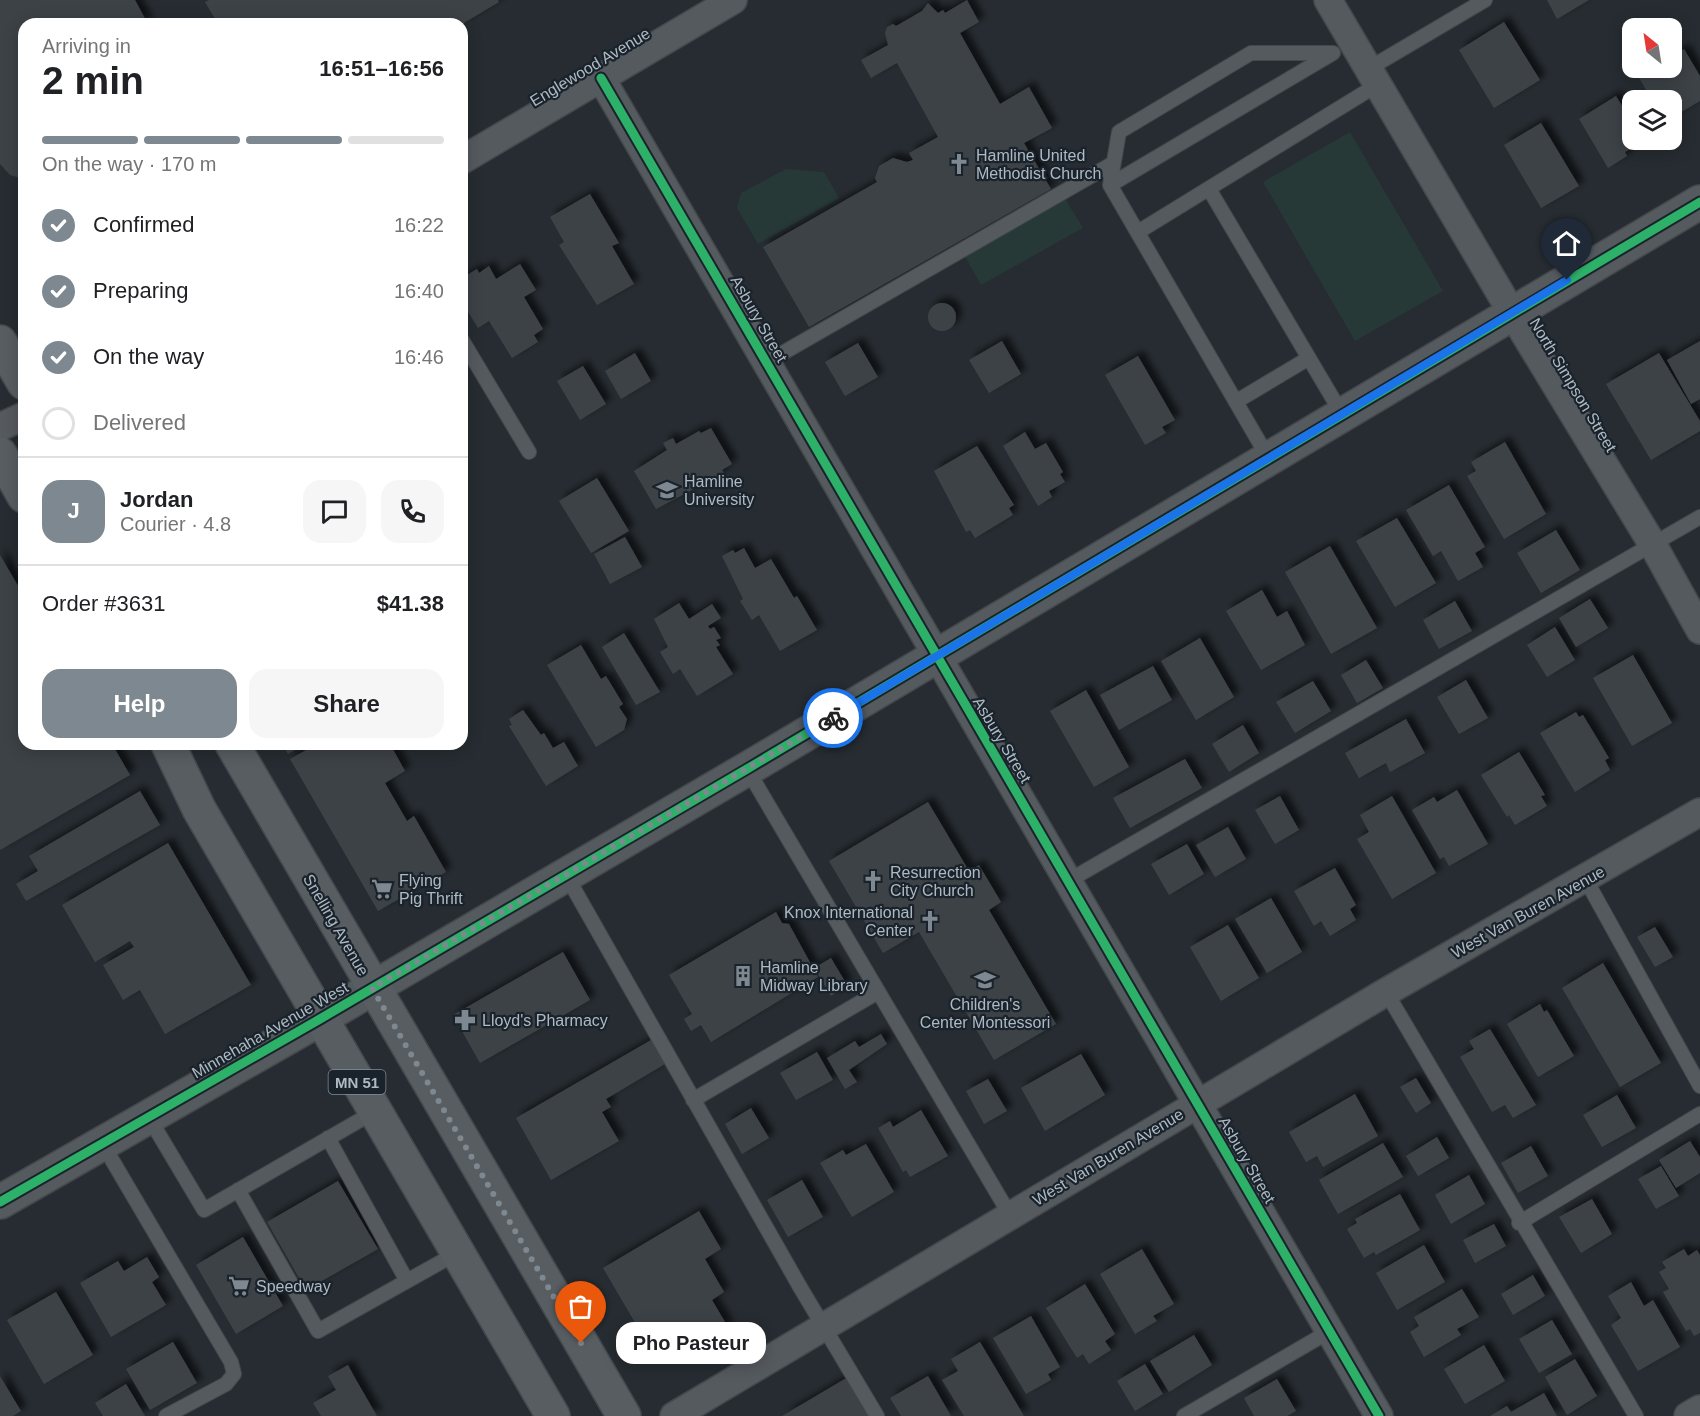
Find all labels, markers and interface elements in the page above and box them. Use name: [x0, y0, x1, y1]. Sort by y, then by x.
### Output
north arrow: [1622, 18, 1682, 78]
map controls: [1622, 18, 1682, 150]
street label: Englewood Avenue: [527, 24, 653, 109]
text: Arriving in: [42, 35, 131, 57]
text: 16:51–16:56: [319, 56, 444, 81]
text: 2 min: [42, 59, 144, 102]
button: layers: [1622, 90, 1682, 150]
place label: Hamline United Methodist Church: [976, 147, 1101, 182]
church icon: Hamline United Methodist Church: [947, 152, 971, 176]
text: On the way · 170 m: [42, 153, 217, 175]
icon: check: [42, 209, 75, 242]
text: Confirmed: [93, 212, 194, 237]
text: 16:22: [394, 214, 444, 236]
pin: [1541, 218, 1592, 280]
icon: home: [1550, 227, 1583, 260]
street label: Asbury Street: [727, 273, 791, 366]
icon: check: [42, 275, 75, 308]
text: Preparing: [93, 278, 188, 303]
text: 16:40: [394, 280, 444, 302]
street label: North Simpson Street: [1526, 315, 1620, 455]
icon: check: [42, 341, 75, 374]
text: On the way: [93, 344, 204, 369]
text: 16:46: [394, 346, 444, 368]
text: Delivered: [93, 410, 186, 435]
place label: Hamline University: [684, 473, 754, 508]
school or university icon: Hamline University: [655, 478, 679, 502]
button: chat: [303, 480, 366, 543]
button: phone: [381, 480, 444, 543]
text: Jordan: [120, 487, 193, 512]
text: J: [67, 498, 80, 523]
text: Courier · 4.8: [120, 513, 231, 535]
text: Order #3631: [42, 591, 166, 616]
text: $41.38: [377, 591, 444, 616]
button: Help: [42, 669, 237, 738]
button: Share: [249, 669, 444, 738]
courier: [803, 688, 863, 748]
street label: Asbury Street: [970, 694, 1035, 786]
icon: bike: [817, 702, 850, 735]
street label: West Van Buren Avenue: [1448, 863, 1608, 961]
place label: Resurrection City Church: [890, 864, 981, 899]
church icon: Resurrection City Church: [861, 869, 885, 893]
street label: Snelling Avenue: [300, 871, 372, 979]
place label: Flying Pig Thrift: [399, 872, 463, 907]
supermarket icon: Flying Pig Thrift: [370, 877, 394, 901]
place label: Knox International Center: [784, 904, 914, 939]
church icon: Knox International Center: [918, 909, 942, 933]
place label: Hamline Midway Library: [760, 959, 868, 994]
building icon: Hamline Midway Library: [731, 964, 755, 988]
school or university icon: Children's Center Montessori: [973, 968, 997, 992]
street label: Minnehaha Avenue West: [189, 978, 352, 1082]
place label: Children's Center Montessori: [920, 996, 1050, 1031]
pharmacy icon: Lloyd's Pharmacy: [453, 1008, 477, 1032]
place label: Lloyd's Pharmacy: [482, 1012, 608, 1029]
road number: MN 51: [328, 1070, 386, 1094]
street label: West Van Buren Avenue: [1030, 1105, 1186, 1209]
street label: Asbury Street: [1215, 1114, 1279, 1207]
supermarket icon: Speedway: [227, 1274, 251, 1298]
place label: Speedway: [256, 1278, 331, 1295]
pin: [555, 1281, 606, 1343]
icon: bag: [564, 1290, 597, 1323]
callout: Pho Pasteur: [617, 1322, 767, 1364]
text: Pho Pasteur: [633, 1332, 749, 1354]

